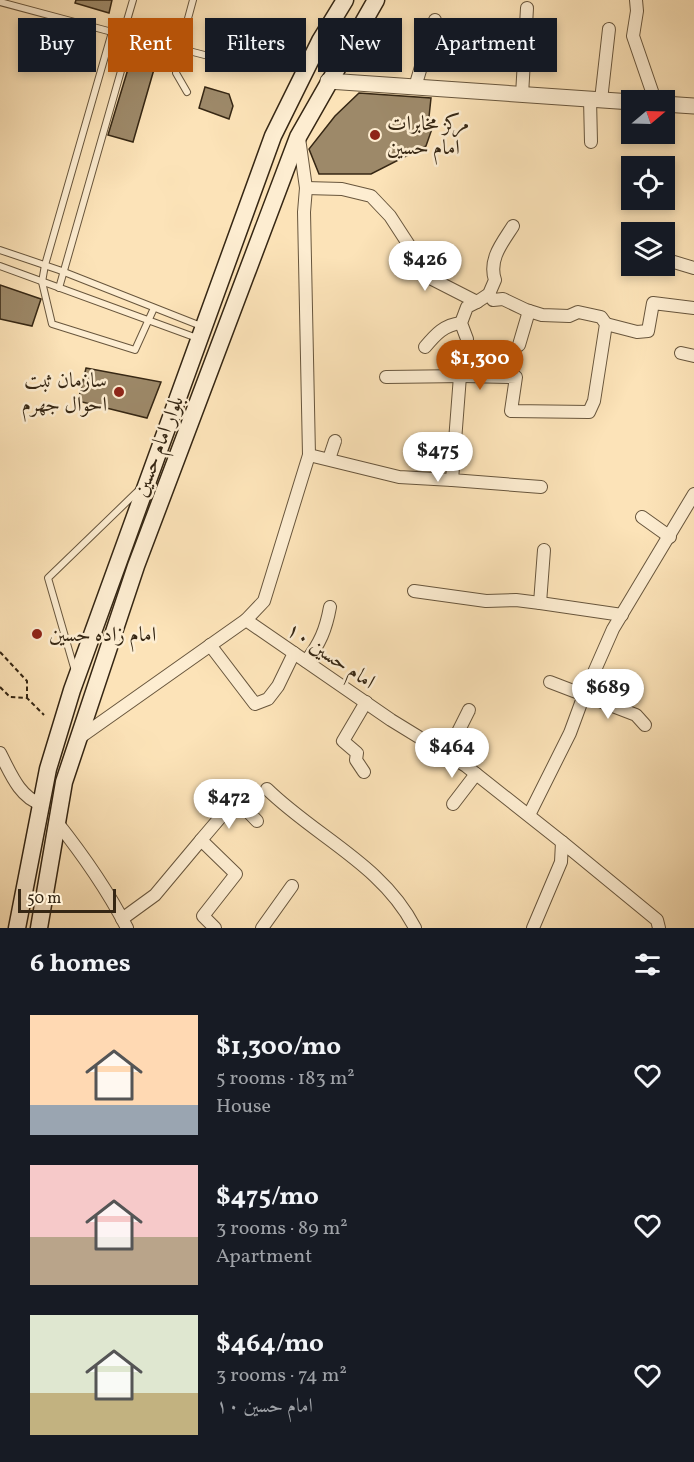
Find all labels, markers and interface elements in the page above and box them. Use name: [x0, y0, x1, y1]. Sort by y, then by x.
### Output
chip: Buy: [18, 18, 96, 72]
chip: Rent: [108, 18, 193, 72]
chip: Filters: [205, 18, 306, 72]
chip: New: [318, 18, 402, 72]
chip: Apartment: [414, 18, 557, 72]
north arrow: [621, 90, 675, 144]
map controls: [621, 90, 675, 276]
place label: مرکز مخابرات امام حسین: [387, 110, 469, 165]
marker: مرکز مخابرات امام حسین: [368, 128, 382, 142]
button: locate: [621, 156, 675, 210]
button: layers: [621, 222, 675, 276]
pin: $426: [389, 241, 461, 292]
text: $426: [403, 246, 447, 274]
pin: $1,300: [431, 340, 529, 391]
text: $1,300: [450, 345, 510, 373]
place label: سازمان ثبت احوال جهرم: [21, 367, 107, 422]
marker: سازمان ثبت احوال جهرم: [112, 385, 126, 399]
street label: بلوار امام حسین: [127, 392, 194, 502]
pin: $475: [402, 432, 474, 483]
text: $475: [417, 437, 459, 465]
street label: امام حسین ۱۰: [279, 616, 380, 698]
place label: امام زاده حسین: [49, 621, 156, 652]
marker: امام زاده حسین: [30, 627, 44, 641]
pin: $689: [572, 669, 644, 720]
text: $689: [586, 674, 630, 702]
pin: $464: [416, 728, 488, 779]
text: $464: [429, 733, 475, 761]
pin: $472: [193, 779, 265, 830]
text: $472: [208, 784, 250, 812]
scale bar: [18, 886, 116, 914]
text: 50 m: [27, 888, 61, 910]
text: 6 homes: [30, 946, 131, 982]
icon: filters: [631, 948, 664, 981]
text: $1,300/mo: [216, 1029, 341, 1065]
icon: home: [78, 1039, 150, 1111]
icon: heart: [631, 1059, 664, 1092]
text: 5 rooms · 183 m²: [216, 1065, 355, 1093]
text: House: [216, 1093, 271, 1121]
text: $475/mo: [216, 1179, 319, 1215]
icon: home: [78, 1189, 150, 1261]
icon: heart: [631, 1209, 664, 1242]
text: 3 rooms · 89 m²: [216, 1215, 348, 1243]
text: Apartment: [216, 1243, 312, 1271]
text: $464/mo: [216, 1326, 324, 1362]
icon: home: [78, 1339, 150, 1411]
icon: heart: [631, 1359, 664, 1392]
text: 3 rooms · 74 m²: [216, 1362, 347, 1390]
text: امام حسین ۱۰: [216, 1393, 313, 1421]

